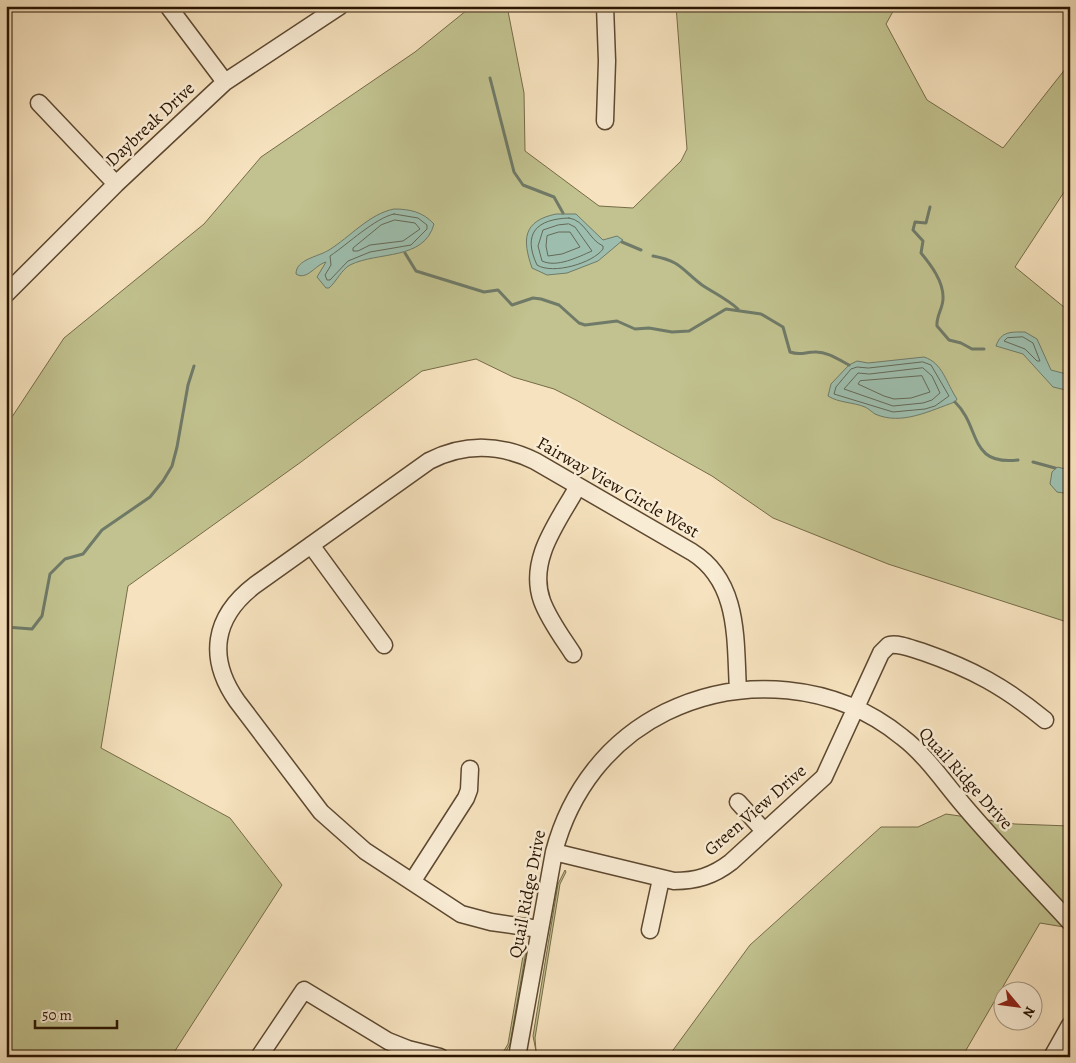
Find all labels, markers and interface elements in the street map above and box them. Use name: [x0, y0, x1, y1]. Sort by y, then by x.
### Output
street label: Daybreak Drive: [100, 76, 200, 172]
street label: Fairway View Circle West: [532, 431, 704, 543]
street label: Quail Ridge Drive: [913, 722, 1019, 834]
street label: Green View Drive: [699, 759, 811, 861]
street label: Quail Ridge Drive: [503, 828, 551, 960]
north arrow: [994, 980, 1044, 1030]
scale bar: [35, 998, 118, 1030]
text: N: [1018, 1003, 1040, 1021]
text: 50 m: [42, 1005, 72, 1025]

